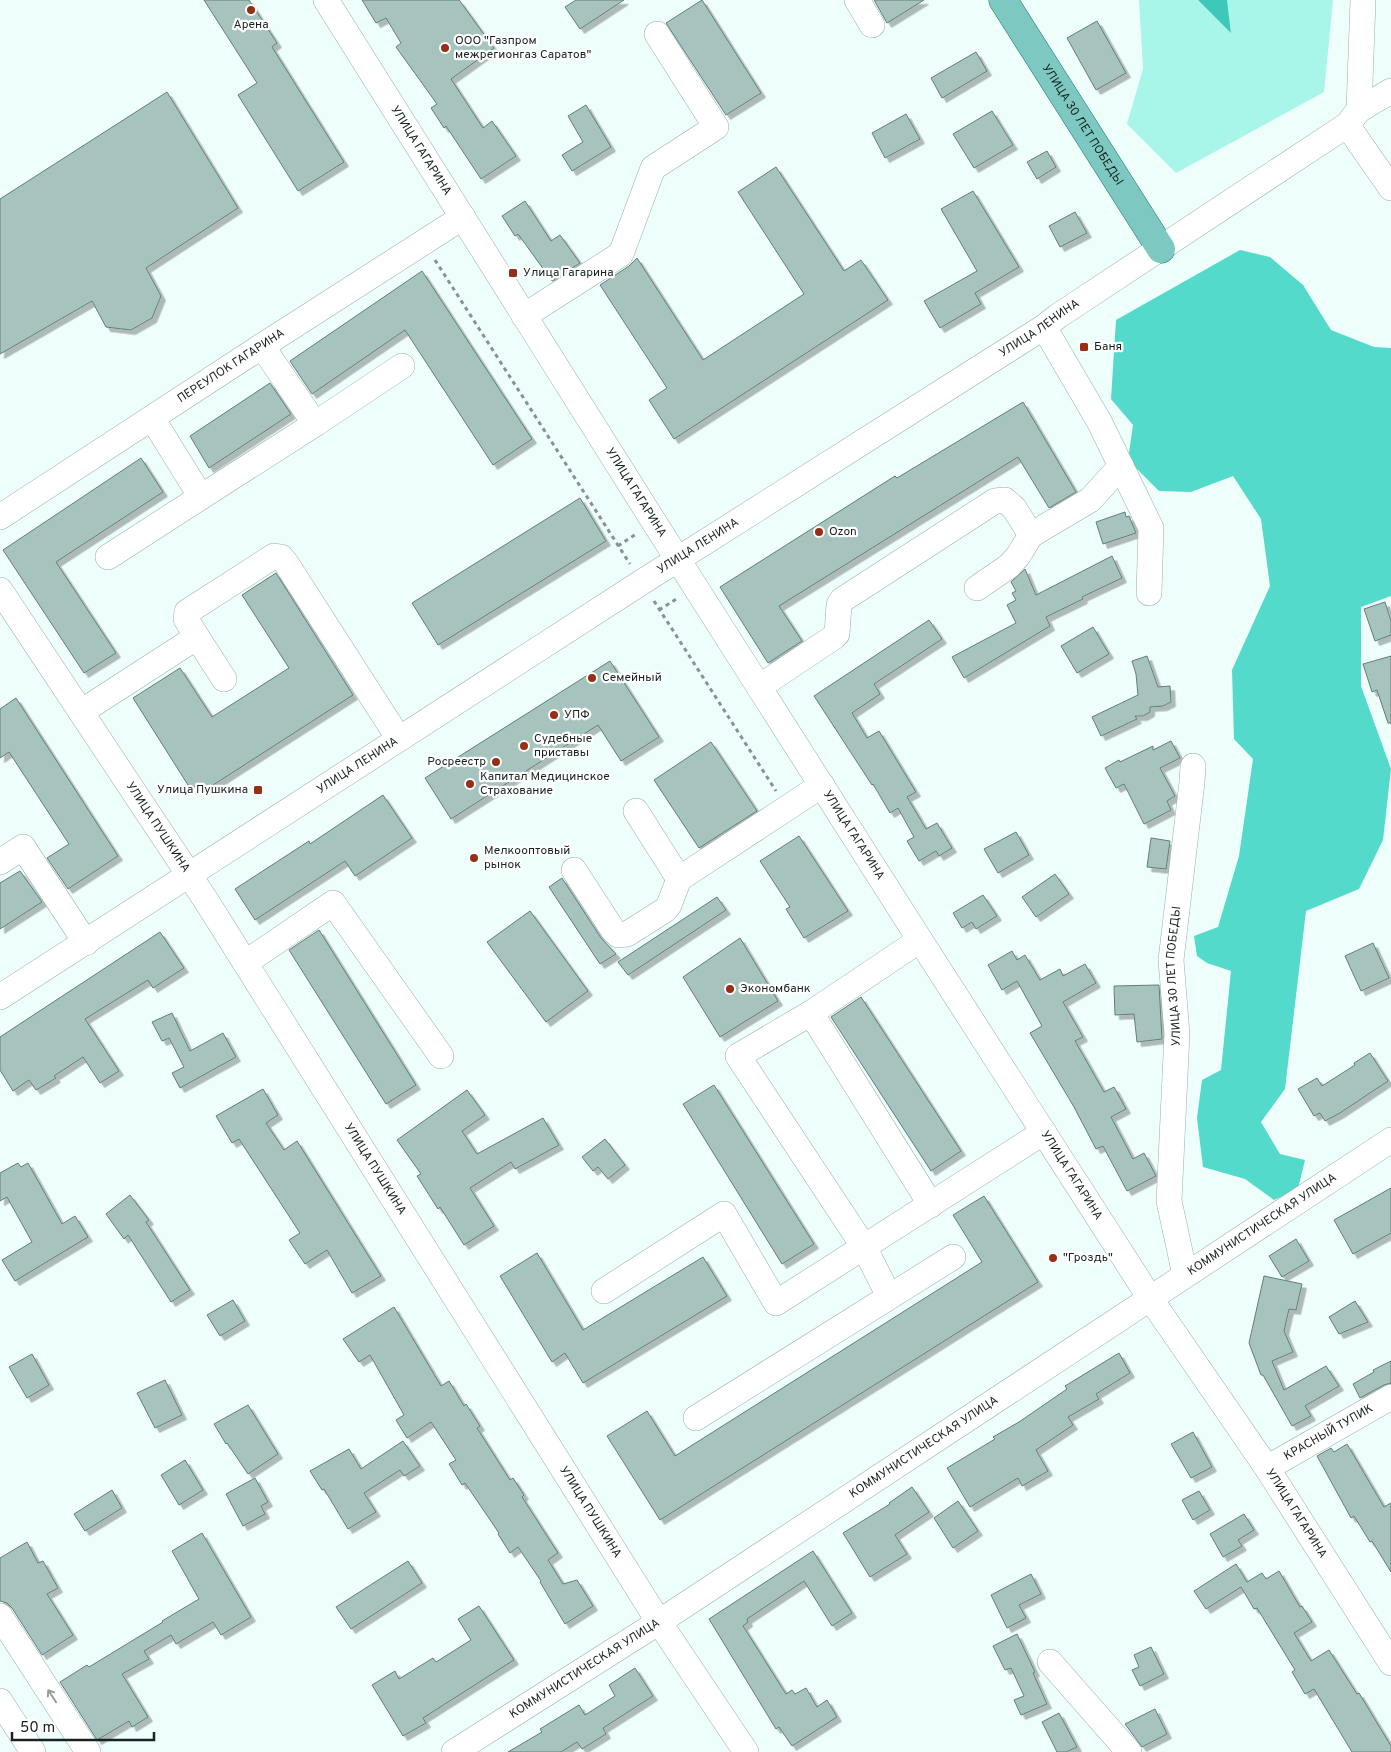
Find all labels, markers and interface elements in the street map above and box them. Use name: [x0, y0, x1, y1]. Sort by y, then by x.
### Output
marker: Арена: [245, 4, 257, 16]
place label: Арена: [233, 17, 269, 33]
place label: ООО "Газпром межрегионгаз Саратов": [455, 33, 591, 63]
marker: ООО "Газпром межрегионгаз Саратов": [439, 42, 451, 54]
street label: УЛИЦА 30 ЛЕТ ПОБЕДЫ: [1038, 61, 1127, 189]
street label: УЛИЦА ГАГАРИНА: [386, 103, 455, 199]
place label: Улица Гагарина: [523, 265, 614, 281]
marker: Улица Гагарина: [507, 267, 519, 279]
street label: УЛИЦА ЛЕНИНА: [996, 296, 1083, 361]
street label: ПЕРЕУЛОК ГАГАРИНА: [174, 325, 288, 407]
place label: Баня: [1094, 339, 1122, 355]
marker: Баня: [1078, 341, 1090, 353]
street label: УЛИЦА ГАГАРИНА: [601, 445, 670, 541]
street label: УЛИЦА ЛЕНИНА: [654, 515, 742, 578]
place label: Ozon: [829, 524, 857, 540]
marker: Ozon: [813, 526, 825, 538]
place label: Семейный: [602, 670, 662, 686]
marker: Семейный: [586, 672, 598, 684]
place label: УПФ: [564, 707, 590, 723]
marker: УПФ: [548, 709, 560, 721]
place label: Судебные приставы: [534, 731, 592, 761]
street label: УЛИЦА ЛЕНИНА: [314, 734, 401, 798]
marker: Судебные приставы: [518, 740, 530, 752]
place label: Росреестр: [427, 754, 486, 770]
marker: Росреестр: [490, 756, 502, 768]
place label: Капитал Медицинское Страхование: [480, 769, 610, 799]
marker: Капитал Медицинское Страхование: [464, 778, 476, 790]
street label: УЛИЦА ПУШКИНА: [122, 779, 193, 876]
place label: Улица Пушкина: [157, 782, 248, 798]
marker: Улица Пушкина: [252, 784, 264, 796]
street label: УЛИЦА ГАГАРИНА: [819, 788, 888, 883]
place label: Мелкооптовый рынок: [484, 843, 570, 873]
marker: Мелкооптовый рынок: [468, 852, 480, 864]
street label: УЛИЦА 30 ЛЕТ ПОБЕДЫ: [1163, 905, 1185, 1047]
place label: Экономбанк: [740, 981, 811, 997]
marker: Экономбанк: [724, 983, 736, 995]
street label: УЛИЦА ПУШКИНА: [340, 1120, 410, 1218]
street label: УЛИЦА ГАГАРИНА: [1037, 1128, 1106, 1223]
street label: КОММУНИСТИЧЕСКАЯ УЛИЦА: [1185, 1170, 1340, 1280]
place label: "Гроздь": [1063, 1250, 1113, 1266]
marker: "Гроздь": [1047, 1252, 1059, 1264]
street label: КОММУНИСТИЧЕСКАЯ УЛИЦА: [846, 1393, 1002, 1502]
street label: КРАСНЫЙ ТУПИК: [1281, 1401, 1376, 1465]
street label: УЛИЦА ПУШКИНА: [555, 1463, 625, 1561]
street label: УЛИЦА ГАГАРИНА: [1262, 1466, 1330, 1562]
street label: КОММУНИСТИЧЕСКАЯ УЛИЦА: [507, 1615, 663, 1723]
one-way arrow: [47, 1690, 57, 1704]
scale bar: [12, 1710, 155, 1742]
text: 50 m: [20, 1719, 55, 1738]

